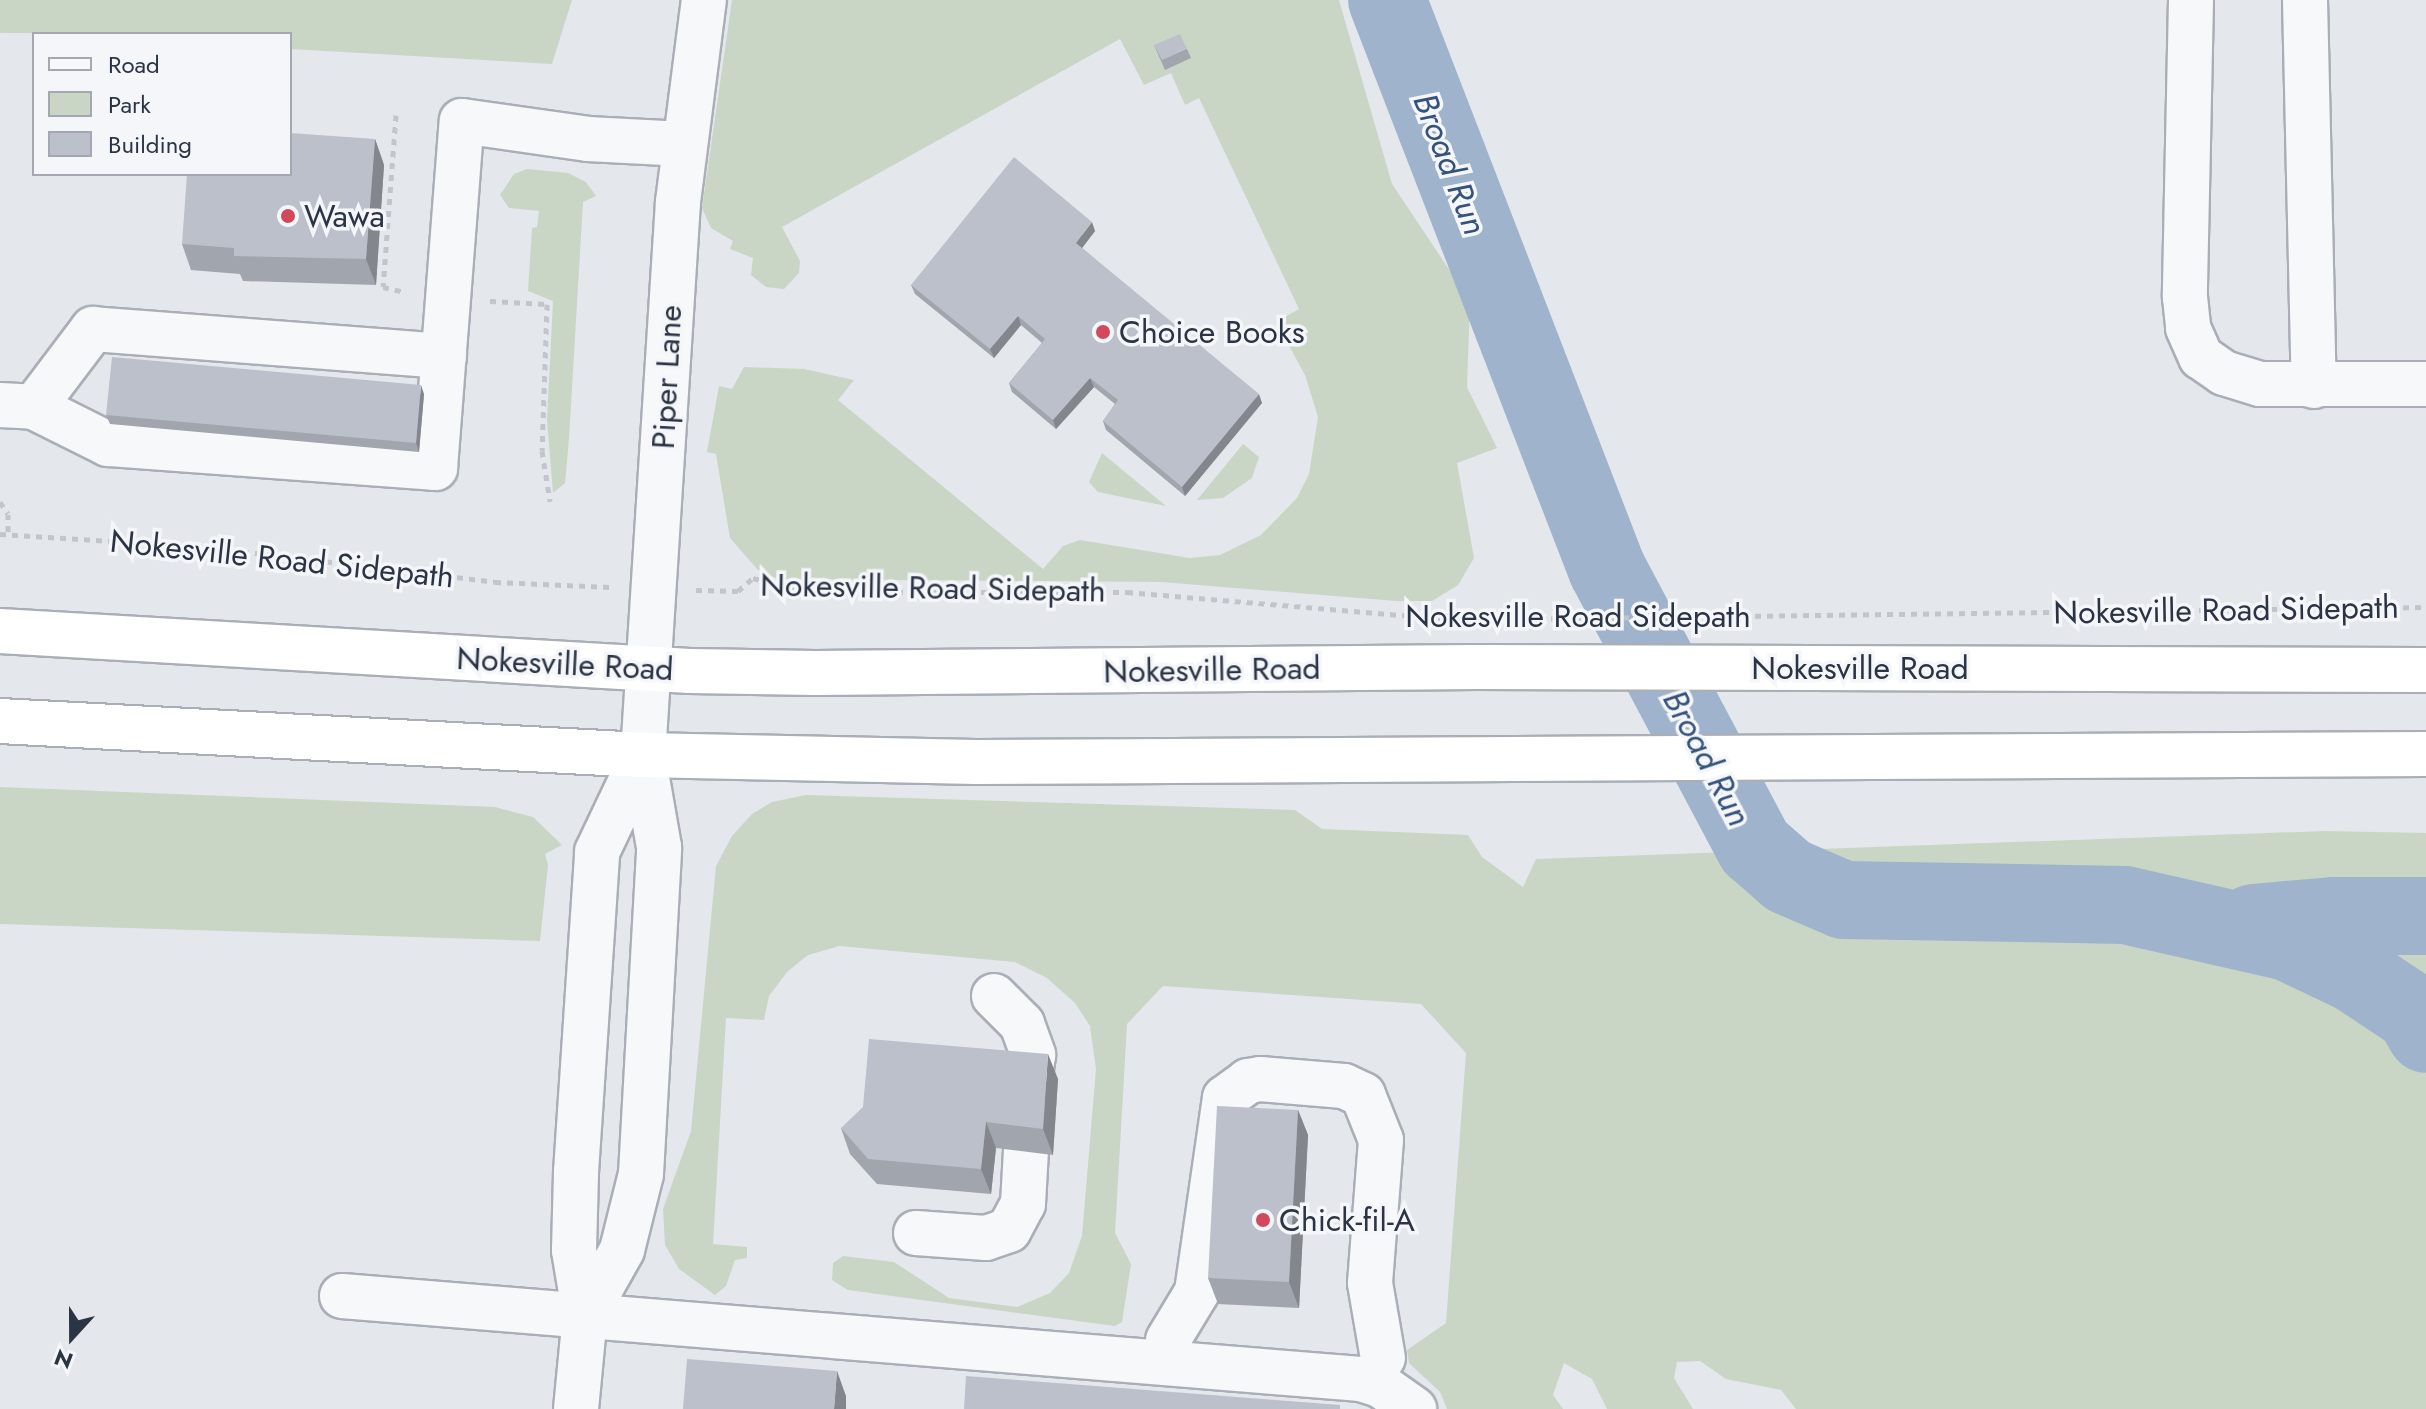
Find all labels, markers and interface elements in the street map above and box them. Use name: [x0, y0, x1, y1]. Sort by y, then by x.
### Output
legend: [32, 32, 292, 176]
text: Road: [108, 47, 160, 82]
text: Park: [108, 87, 151, 122]
water label: Broad Run: [1404, 88, 1496, 240]
text: Building: [108, 127, 192, 162]
place label: Wawa: [304, 197, 385, 235]
marker: Wawa: [279, 207, 297, 225]
street label: Piper Lane: [644, 304, 690, 450]
place label: Choice Books: [1119, 313, 1305, 351]
marker: Choice Books: [1094, 323, 1112, 341]
street label: Nokesville Road Sidepath: [108, 522, 456, 596]
street label: Nokesville Road Sidepath: [760, 566, 1106, 610]
street label: Nokesville Road Sidepath: [2053, 588, 2399, 632]
street label: Nokesville Road Sidepath: [1405, 597, 1751, 635]
street label: Nokesville Road: [455, 639, 675, 689]
street label: Nokesville Road: [1103, 649, 1321, 691]
street label: Nokesville Road: [1751, 649, 1969, 687]
water label: Broad Run: [1654, 683, 1760, 833]
place label: Chick-fil-A: [1279, 1201, 1415, 1239]
marker: Chick-fil-A: [1254, 1211, 1272, 1229]
north arrow: [32, 1297, 112, 1377]
text: N: [50, 1341, 77, 1377]

